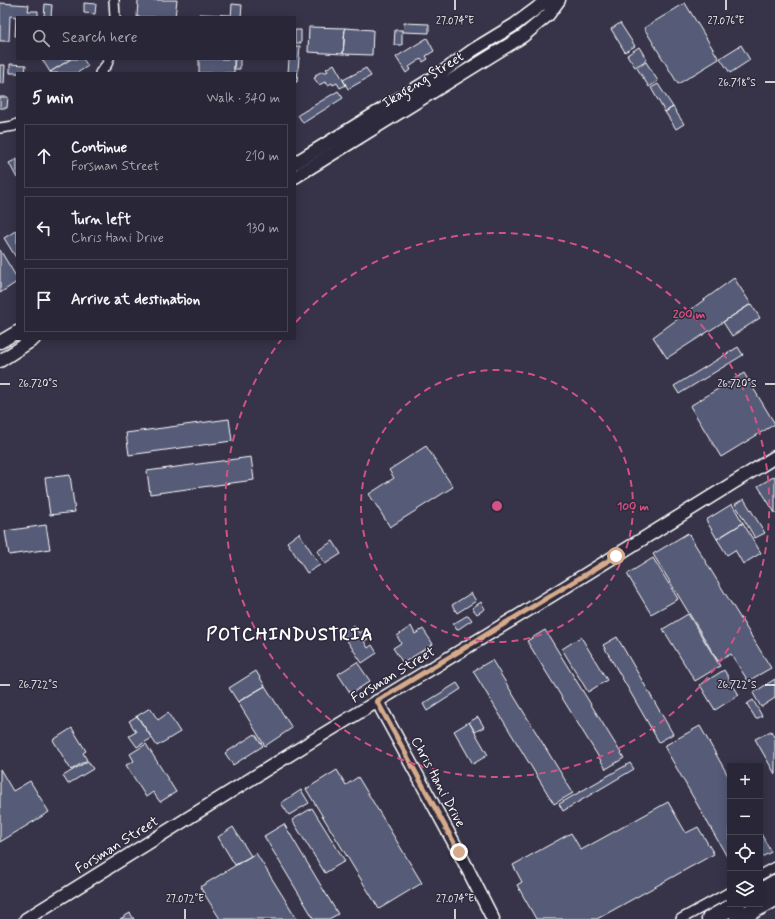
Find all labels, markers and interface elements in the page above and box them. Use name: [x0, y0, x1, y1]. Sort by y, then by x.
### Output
text: 27.074°E: [436, 14, 474, 28]
text: 27.076°E: [708, 14, 745, 28]
search box: [16, 16, 296, 60]
icon: search: [30, 27, 52, 49]
text: Search here: [62, 28, 138, 48]
street label: Ikageng Street: [379, 48, 468, 114]
text: 26.718°S: [718, 76, 756, 90]
text: 5 min: [32, 87, 74, 109]
text: Walk · 340 m: [206, 90, 280, 107]
text: Continue: [71, 138, 127, 158]
icon: ahead: [33, 145, 55, 167]
text: 210 m: [245, 148, 279, 165]
text: Forsman Street: [71, 158, 159, 175]
text: Turn left: [71, 210, 131, 230]
icon: left: [33, 217, 55, 239]
text: 130 m: [246, 220, 279, 237]
text: Chris Hani Drive: [71, 230, 164, 247]
icon: arrive: [33, 289, 55, 311]
text: Arrive at destination: [71, 290, 200, 310]
text: 200 m: [673, 307, 706, 323]
text: 26.720°S: [18, 377, 58, 391]
text: 26.720°S: [717, 377, 757, 391]
centre of rings: [490, 499, 504, 513]
text: 100 m: [617, 499, 650, 515]
route start: [607, 547, 625, 565]
district label: POTCHINDUSTRIA: [206, 623, 374, 647]
street label: Forsman Street: [348, 643, 439, 707]
text: 26.722°S: [18, 678, 58, 692]
text: 26.722°S: [717, 678, 757, 692]
street label: Chris Hani Drive: [407, 734, 469, 830]
map controls: [727, 763, 763, 907]
button: +: [727, 763, 763, 799]
button: −: [727, 799, 763, 835]
street label: Forsman Street: [72, 812, 162, 878]
button: locate: [727, 835, 763, 871]
route end: [450, 843, 468, 861]
button: layers: [727, 871, 763, 907]
text: 27.072°E: [166, 892, 204, 906]
text: 27.074°E: [436, 892, 474, 906]

